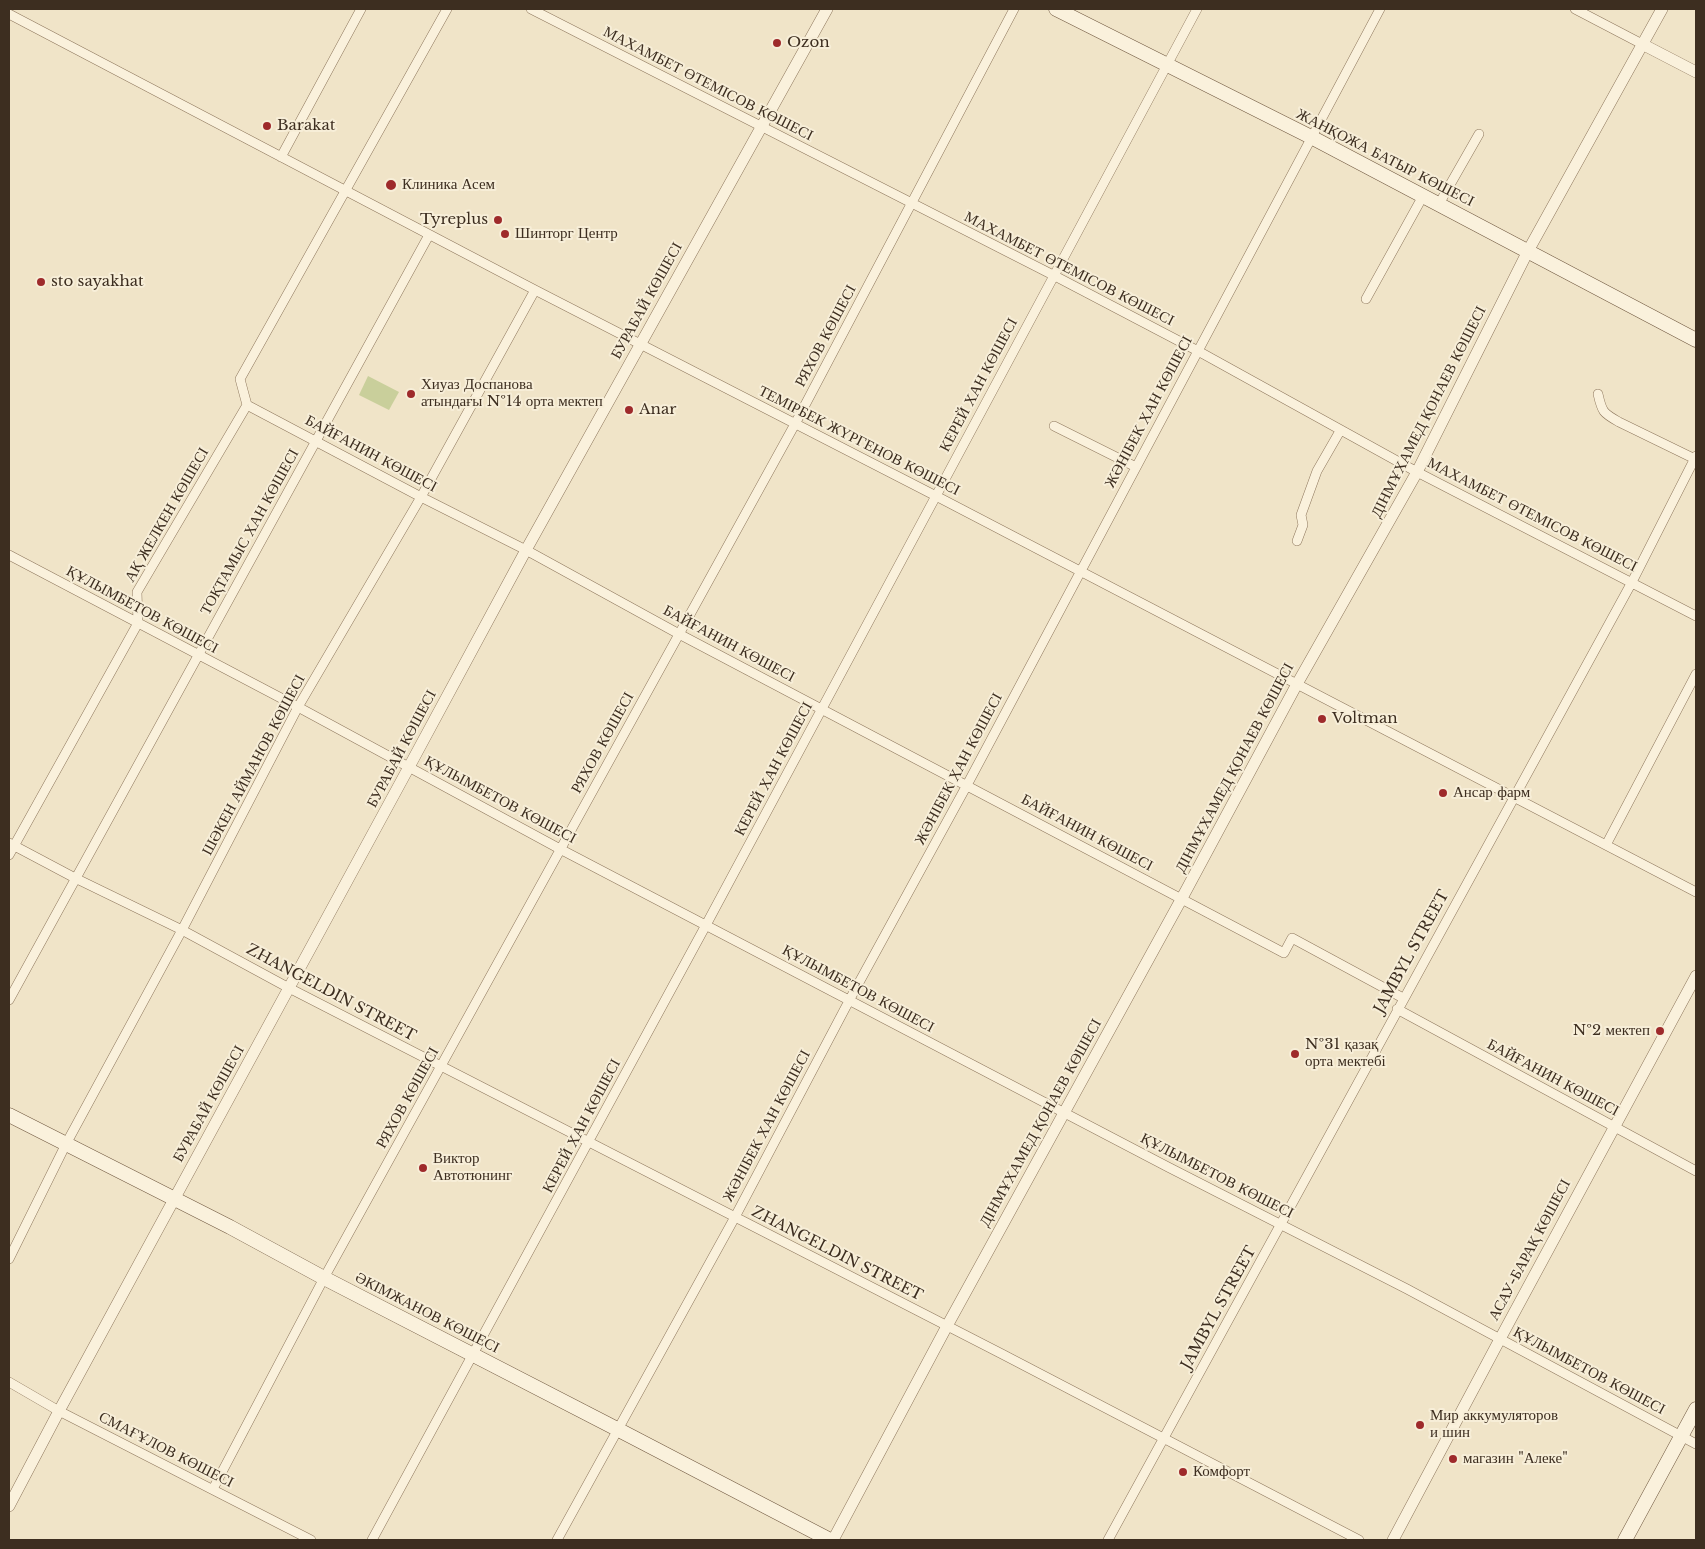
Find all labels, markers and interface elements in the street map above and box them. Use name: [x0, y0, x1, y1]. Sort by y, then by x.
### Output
street label: МАХАМБЕТ ӨТЕМІСОВ КӨШЕСІ: [600, 23, 816, 145]
place label: Ozon: [787, 34, 830, 52]
marker: Ozon: [771, 37, 783, 49]
street label: ЖАНҚОЖА БАТЫР КӨШЕСІ: [1293, 105, 1477, 211]
place label: Barakat: [277, 117, 335, 135]
marker: Barakat: [261, 120, 273, 132]
place label: Клиника Асем: [402, 176, 495, 194]
marker: Клиника Асем: [384, 178, 398, 192]
street label: МАХАМБЕТ ӨТЕМІСОВ КӨШЕСІ: [961, 208, 1177, 330]
place label: Tyreplus: [420, 211, 488, 229]
marker: Tyreplus: [492, 214, 504, 226]
place label: Шинторг Центр: [515, 225, 618, 243]
marker: Шинторг Центр: [499, 228, 511, 240]
street label: БУРАБАЙ КӨШЕСІ: [607, 240, 687, 362]
place label: sto sayakhat: [51, 273, 144, 291]
marker: sto sayakhat: [35, 276, 47, 288]
street label: РЯХОВ КӨШЕСІ: [792, 282, 860, 390]
street label: ДІНМҰХАМЕД ҚОНАЕВ КӨШЕСІ: [1368, 303, 1490, 521]
street label: КЕРЕЙ ХАН КӨШЕСІ: [936, 315, 1022, 455]
street label: ЖӘНІБЕК ХАН КӨШЕСІ: [1101, 333, 1197, 491]
place label: Хиуаз Доспанова атындағы №14 орта мектеп: [421, 376, 603, 411]
street label: ТЕМІРБЕК ЖҮРГЕНОВ КӨШЕСІ: [755, 382, 963, 500]
marker: Хиуаз Доспанова атындағы №14 орта мектеп: [405, 388, 417, 400]
place label: Anar: [639, 401, 676, 419]
marker: Anar: [623, 404, 635, 416]
street label: БАЙҒАНИН КӨШЕСІ: [302, 412, 440, 496]
street label: АҚ ЖЕЛКЕН КӨШЕСІ: [121, 445, 213, 585]
street label: ТОҚТАМЫС ХАН КӨШЕСІ: [197, 446, 303, 618]
street label: МАХАМБЕТ ӨТЕМІСОВ КӨШЕСІ: [1424, 454, 1640, 576]
street label: ҚҰЛЫМБЕТОВ КӨШЕСІ: [63, 562, 221, 658]
street label: БАЙҒАНИН КӨШЕСІ: [660, 602, 798, 686]
street label: ДІНМҰХАМЕД ҚОНАЕВ КӨШЕСІ: [1172, 660, 1298, 876]
street label: ШӘКЕН АЙМАНОВ КӨШЕСІ: [199, 672, 309, 858]
street label: БУРАБАЙ КӨШЕСІ: [363, 687, 441, 811]
street label: РЯХОВ КӨШЕСІ: [568, 689, 638, 797]
street label: ЖӘНІБЕК ХАН КӨШЕСІ: [911, 690, 1007, 848]
street label: КЕРЕЙ ХАН КӨШЕСІ: [731, 699, 817, 839]
place label: Voltman: [1332, 710, 1398, 728]
marker: Voltman: [1316, 713, 1328, 725]
street label: ҚҰЛЫМБЕТОВ КӨШЕСІ: [421, 752, 579, 848]
place label: Ансар фарм: [1453, 784, 1530, 802]
marker: Ансар фарм: [1437, 787, 1449, 799]
street label: БАЙҒАНИН КӨШЕСІ: [1018, 791, 1156, 875]
street label: JAMBYL STREET: [1371, 887, 1453, 1017]
street label: ZHANGELDIN STREET: [243, 941, 419, 1045]
street label: ҚҰЛЫМБЕТОВ КӨШЕСІ: [779, 941, 937, 1037]
street label: ДІНМҰХАМЕД ҚОНАЕВ КӨШЕСІ: [976, 1016, 1106, 1230]
place label: №2 мектеп: [1573, 1022, 1650, 1040]
marker: №2 мектеп: [1654, 1025, 1666, 1037]
place label: №31 қазақ орта мектебі: [1305, 1036, 1386, 1071]
street label: БАЙҒАНИН КӨШЕСІ: [1484, 1036, 1622, 1120]
street label: БУРАБАЙ КӨШЕСІ: [169, 1043, 249, 1165]
street label: РЯХОВ КӨШЕСІ: [373, 1044, 443, 1152]
street label: ЖӘНІБЕК ХАН КӨШЕСІ: [719, 1047, 815, 1205]
marker: №31 қазақ орта мектебі: [1289, 1048, 1301, 1060]
street label: КЕРЕЙ ХАН КӨШЕСІ: [539, 1056, 625, 1196]
street label: ҚҰЛЫМБЕТОВ КӨШЕСІ: [1137, 1130, 1297, 1222]
place label: Виктор Автотюнинг: [433, 1150, 512, 1185]
marker: Виктор Автотюнинг: [417, 1162, 429, 1174]
street label: АСАУ-БАРАҚ КӨШЕСІ: [1485, 1176, 1575, 1324]
street label: ZHANGELDIN STREET: [748, 1203, 926, 1305]
street label: JAMBYL STREET: [1178, 1243, 1260, 1373]
street label: ӘКІМЖАНОВ КӨШЕСІ: [352, 1269, 502, 1357]
street label: ҚҰЛЫМБЕТОВ КӨШЕСІ: [1510, 1323, 1668, 1419]
place label: Мир аккумуляторов и шин: [1430, 1407, 1558, 1442]
street label: СМАҒҰЛОВ КӨШЕСІ: [95, 1408, 237, 1492]
marker: Мир аккумуляторов и шин: [1414, 1419, 1426, 1431]
place label: магазин "Алеке": [1463, 1450, 1568, 1468]
marker: магазин "Алеке": [1447, 1453, 1459, 1465]
place label: Комфорт: [1193, 1463, 1250, 1481]
marker: Комфорт: [1177, 1466, 1189, 1478]

